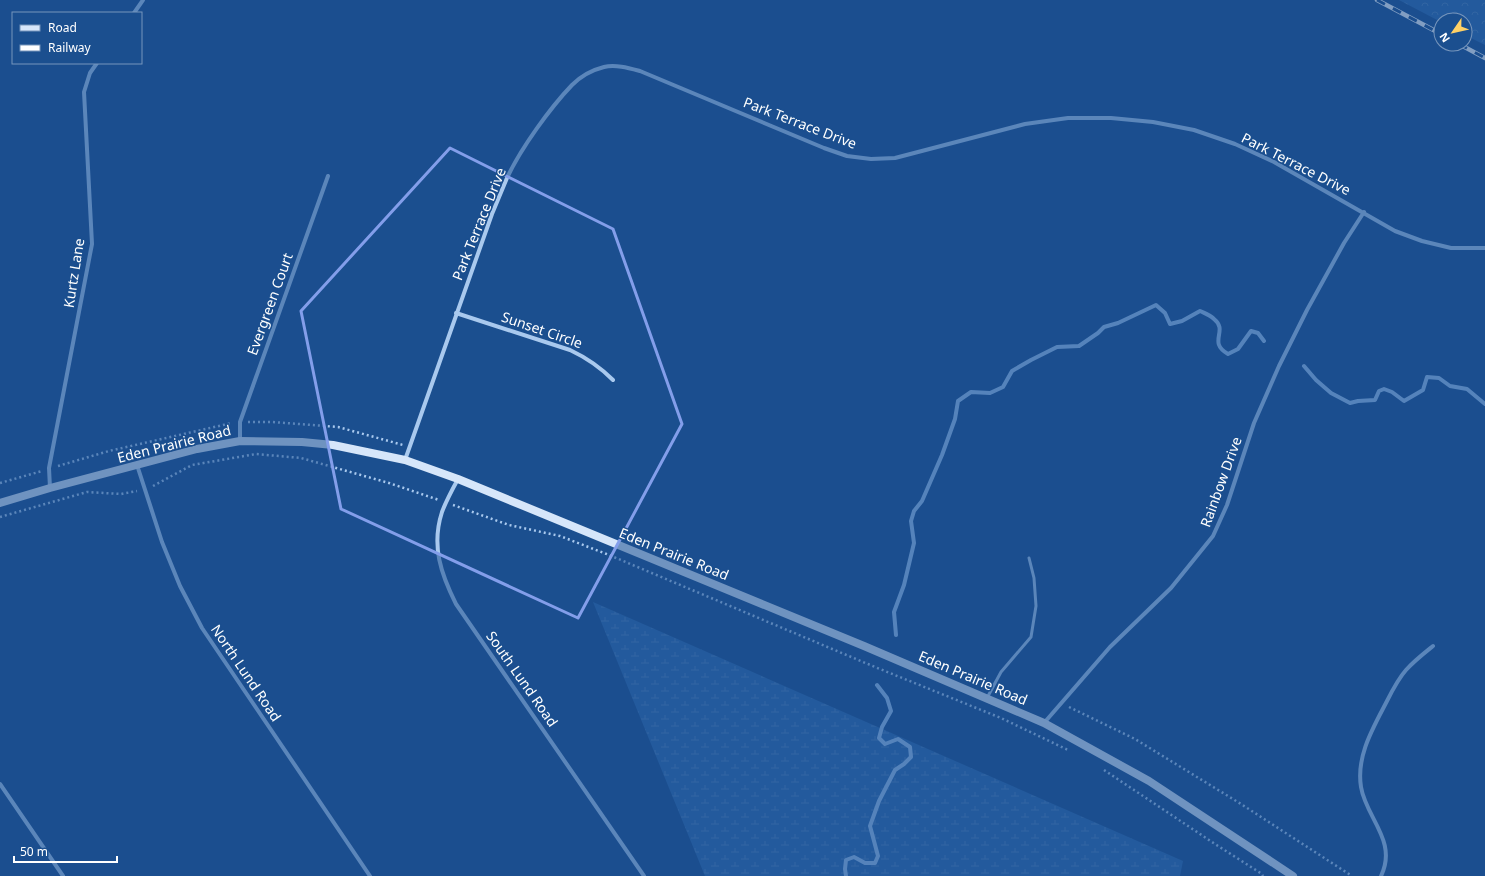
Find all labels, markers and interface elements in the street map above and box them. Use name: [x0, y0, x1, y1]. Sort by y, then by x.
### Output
legend: [12, 12, 142, 64]
north arrow: [1433, 12, 1473, 52]
text: Road: [48, 19, 77, 36]
text: N: [1436, 30, 1453, 46]
text: Railway: [48, 39, 92, 56]
street label: Park Terrace Drive: [741, 92, 860, 153]
street label: Park Terrace Drive: [1238, 128, 1354, 199]
street label: Park Terrace Drive: [447, 165, 510, 283]
street label: Kurtz Lane: [59, 237, 88, 309]
street label: Evergreen Court: [242, 250, 297, 358]
street label: Sunset Circle: [499, 307, 585, 352]
street label: Eden Prairie Road: [115, 420, 233, 467]
street label: Rainbow Drive: [1195, 434, 1246, 530]
street label: Eden Prairie Road: [617, 523, 732, 584]
street label: North Lund Road: [207, 621, 286, 725]
street label: South Lund Road: [482, 627, 563, 730]
street label: Eden Prairie Road: [916, 646, 1031, 709]
scale bar: [14, 838, 117, 864]
text: 50 m: [20, 843, 48, 860]

